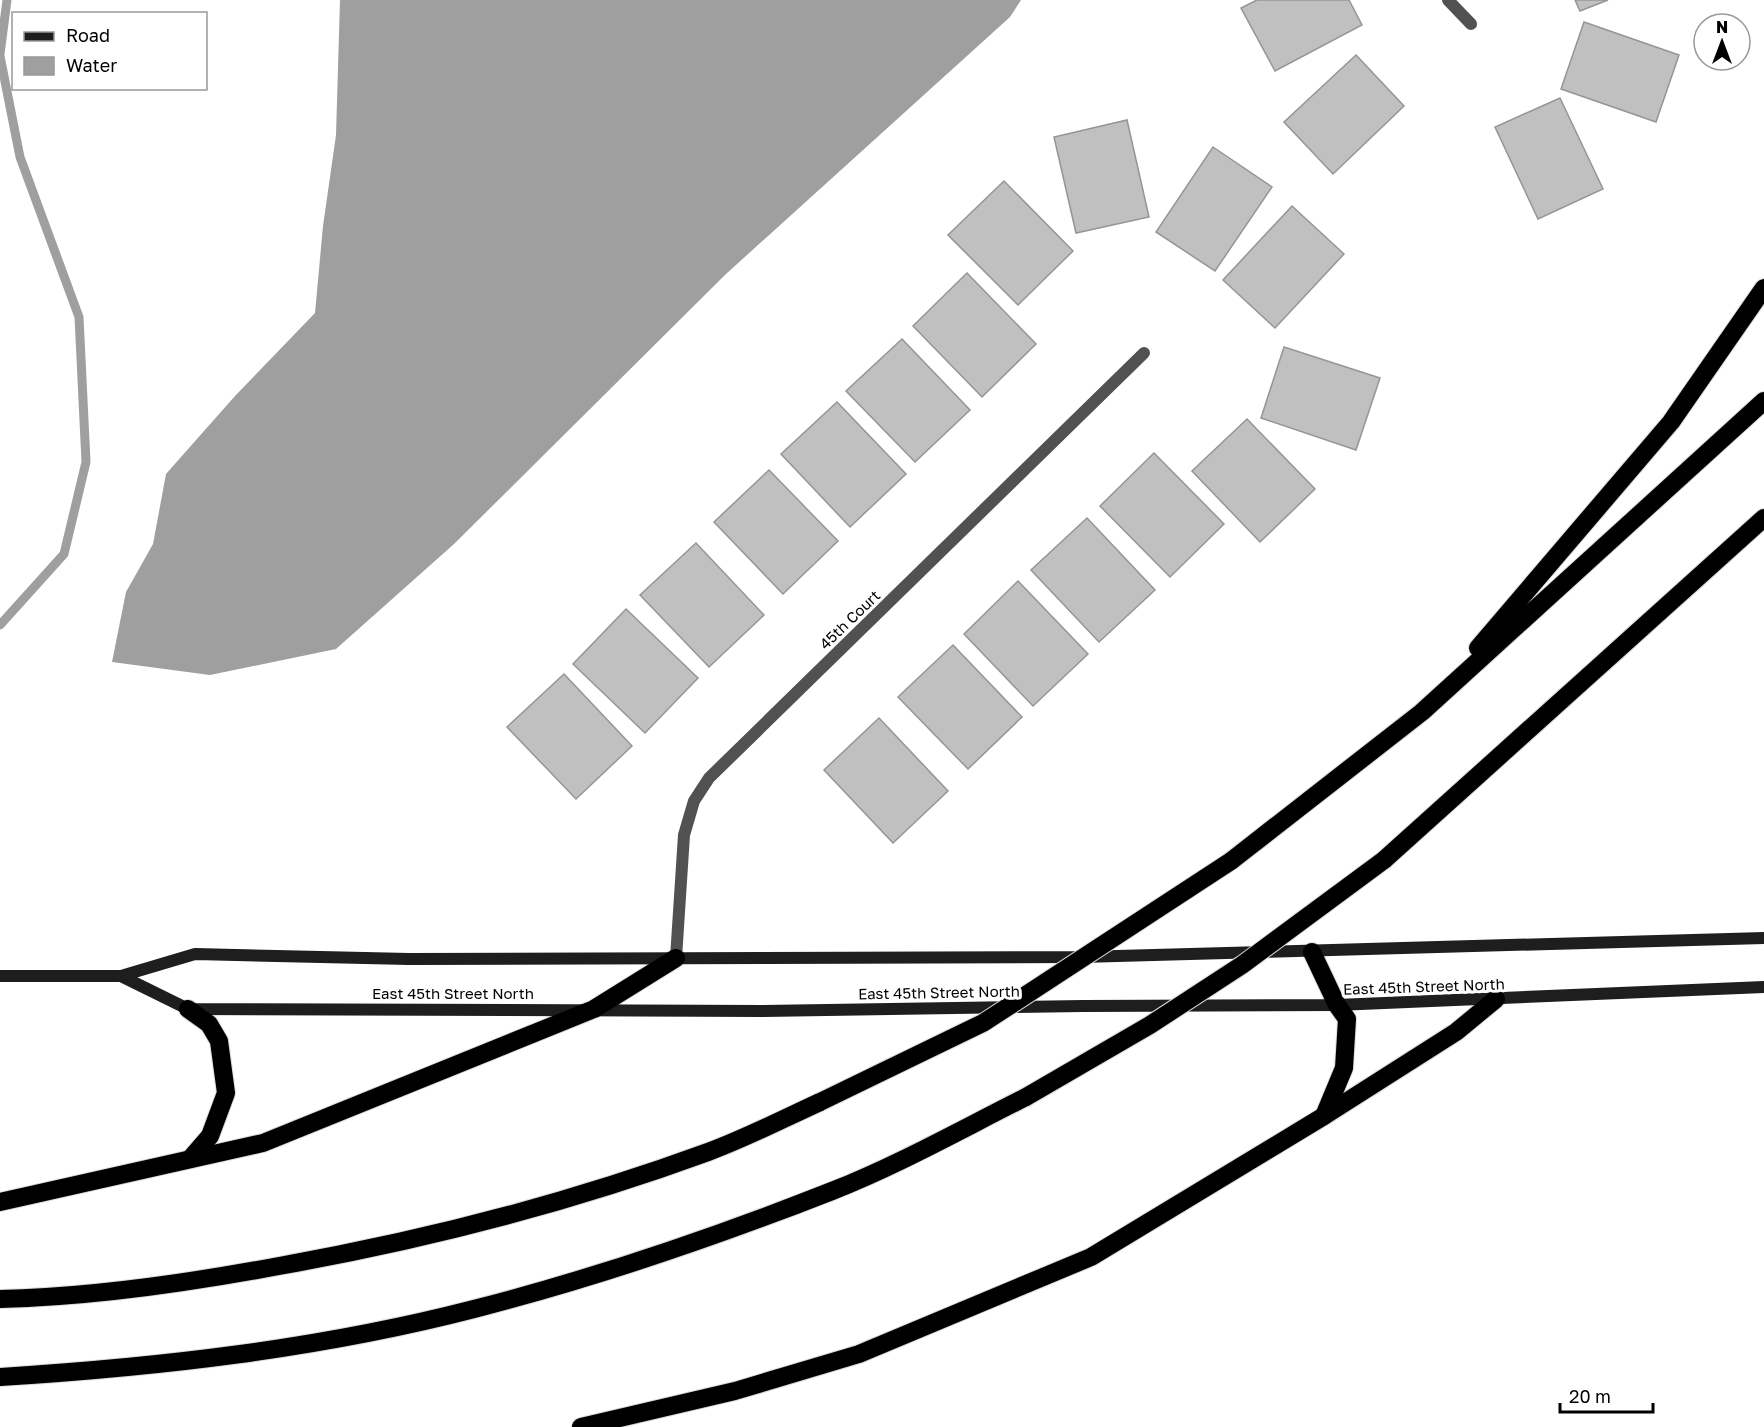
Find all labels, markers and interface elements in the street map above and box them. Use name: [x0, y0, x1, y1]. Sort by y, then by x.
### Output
legend: [12, 12, 207, 90]
north arrow: [1692, 12, 1752, 72]
text: N: [1716, 17, 1728, 37]
text: Road: [66, 24, 110, 46]
text: Water: [66, 54, 117, 76]
street label: 45th Court: [815, 586, 883, 653]
street label: East 45th Street North: [1343, 974, 1505, 998]
street label: East 45th Street North: [858, 982, 1020, 1002]
street label: East 45th Street North: [372, 984, 534, 1002]
scale bar: [1560, 1376, 1653, 1414]
text: 20 m: [1569, 1385, 1611, 1407]

